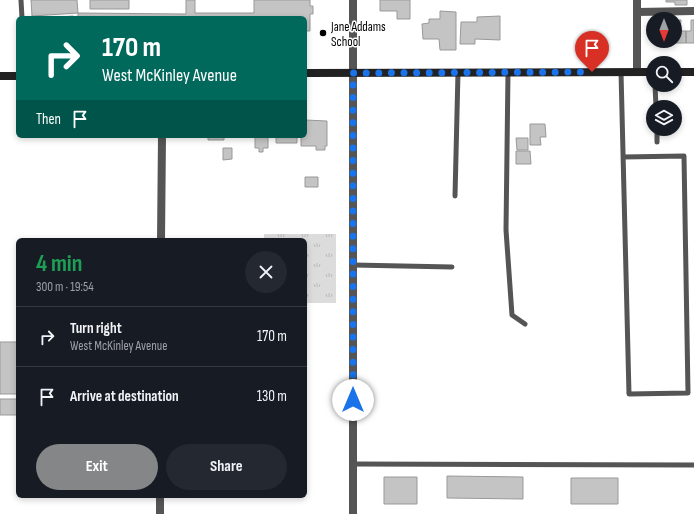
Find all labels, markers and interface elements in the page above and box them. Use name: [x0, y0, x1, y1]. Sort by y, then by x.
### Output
north arrow: [646, 12, 682, 48]
map controls: [646, 12, 682, 136]
place label: Jane Addams School: [330, 19, 386, 50]
marker: Jane Addams School: [318, 28, 328, 38]
text: 170 m: [102, 31, 161, 64]
pin: [575, 31, 609, 72]
icon: right: [36, 32, 88, 84]
icon: arrive: [581, 37, 603, 59]
button: search: [646, 56, 682, 92]
text: West McKinley Avenue: [102, 65, 237, 86]
button: layers: [646, 100, 682, 136]
icon: arrive: [69, 108, 91, 130]
text: Then: [36, 110, 61, 129]
text: 4 min: [36, 249, 82, 278]
button: close: [245, 251, 287, 293]
text: 300 m · 19:54: [36, 279, 94, 295]
text: Turn right: [70, 319, 122, 338]
icon: right: [36, 326, 58, 348]
text: 170 m: [257, 327, 287, 346]
text: West McKinley Avenue: [70, 338, 167, 354]
position arrow: [332, 379, 374, 421]
icon: arrive: [36, 386, 58, 408]
text: Arrive at destination: [70, 387, 179, 406]
text: 130 m: [257, 387, 287, 406]
button: Exit: [36, 444, 158, 490]
button: Share: [166, 444, 287, 490]

